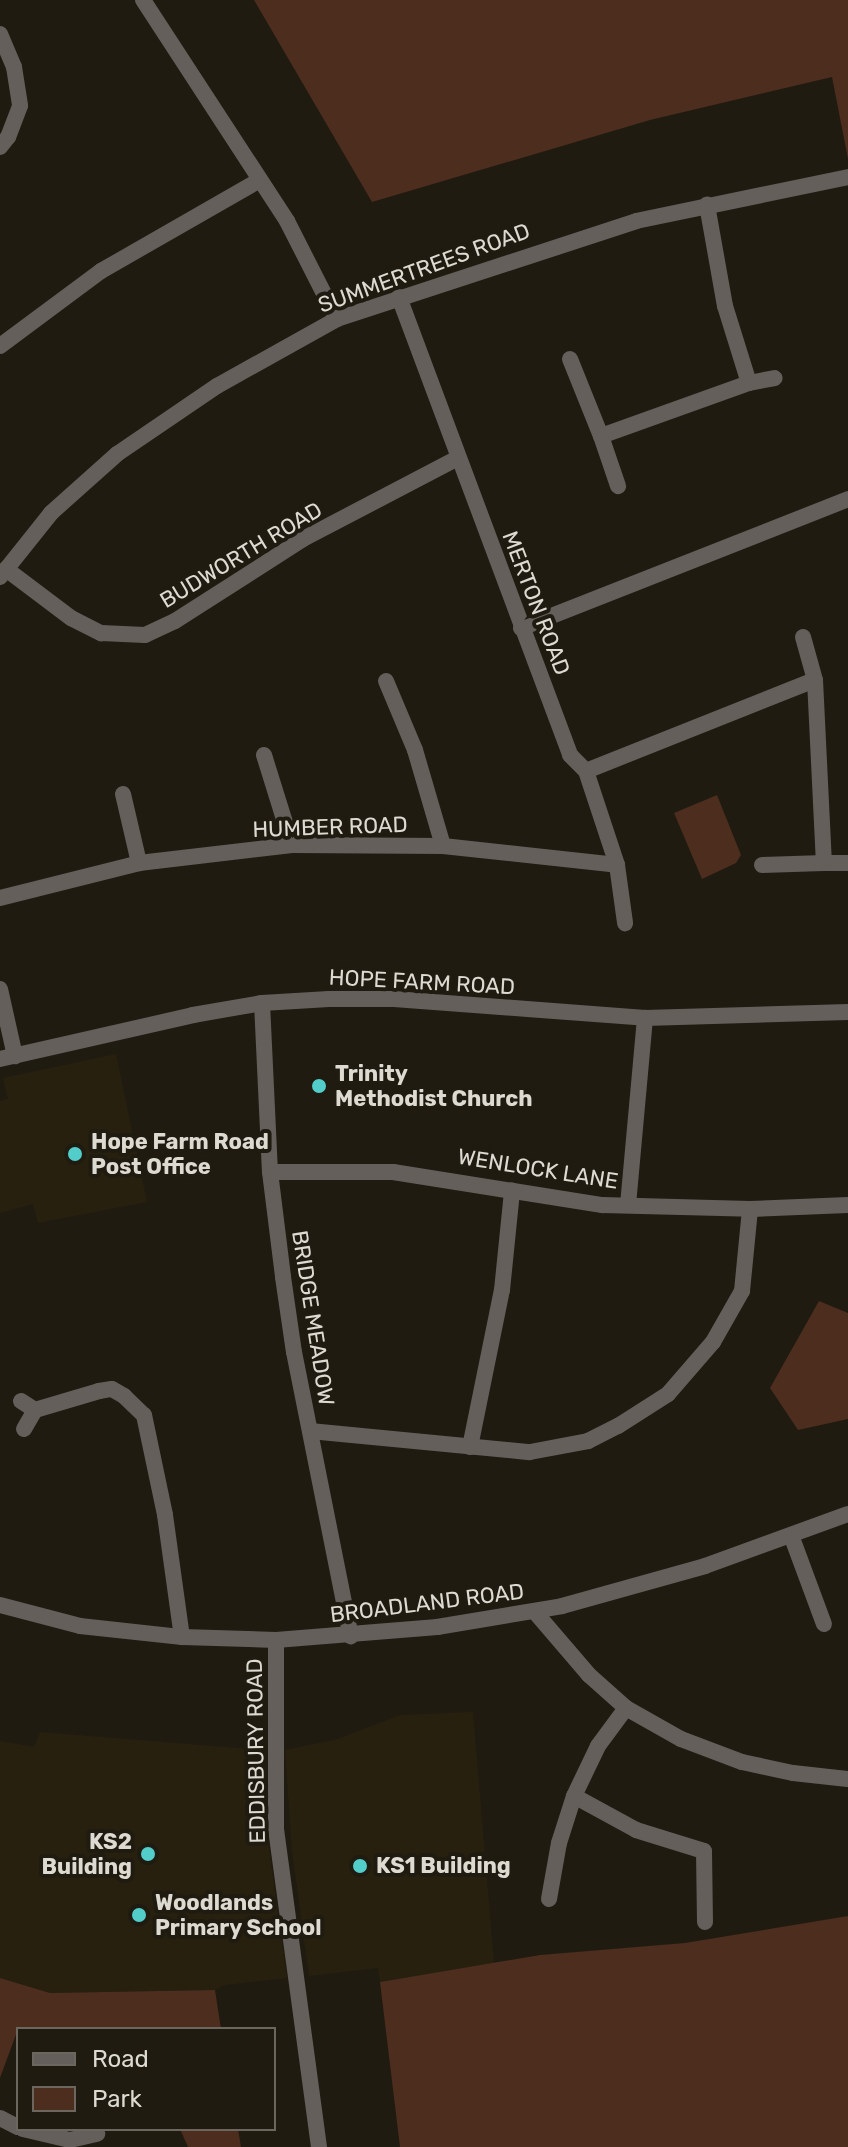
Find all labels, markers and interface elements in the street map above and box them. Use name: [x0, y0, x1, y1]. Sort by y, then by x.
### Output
street label: SUMMERTREES ROAD: [315, 217, 533, 319]
street label: BUDWORTH ROAD: [155, 496, 327, 614]
street label: MERTON ROAD: [496, 527, 576, 679]
street label: HUMBER ROAD: [252, 811, 408, 843]
street label: HOPE FARM ROAD: [328, 964, 516, 1000]
place label: Trinity Methodist Church: [335, 1060, 533, 1112]
marker: Trinity Methodist Church: [310, 1077, 328, 1095]
place label: Hope Farm Road Post Office: [91, 1128, 269, 1180]
street label: WENLOCK LANE: [456, 1143, 620, 1195]
marker: Hope Farm Road Post Office: [66, 1145, 84, 1163]
street label: BRIDGE MEADOW: [286, 1229, 340, 1407]
street label: BROADLAND ROAD: [328, 1578, 526, 1628]
street label: EDDISBURY ROAD: [241, 1658, 271, 1844]
place label: KS2 Building: [42, 1828, 132, 1880]
marker: KS2 Building: [139, 1845, 157, 1863]
place label: KS1 Building: [376, 1853, 511, 1879]
marker: KS1 Building: [351, 1857, 369, 1875]
place label: Woodlands Primary School: [155, 1889, 322, 1940]
marker: Woodlands Primary School: [130, 1906, 148, 1924]
legend: [16, 2027, 276, 2131]
text: Road: [92, 2045, 149, 2073]
text: Park: [92, 2085, 142, 2113]

